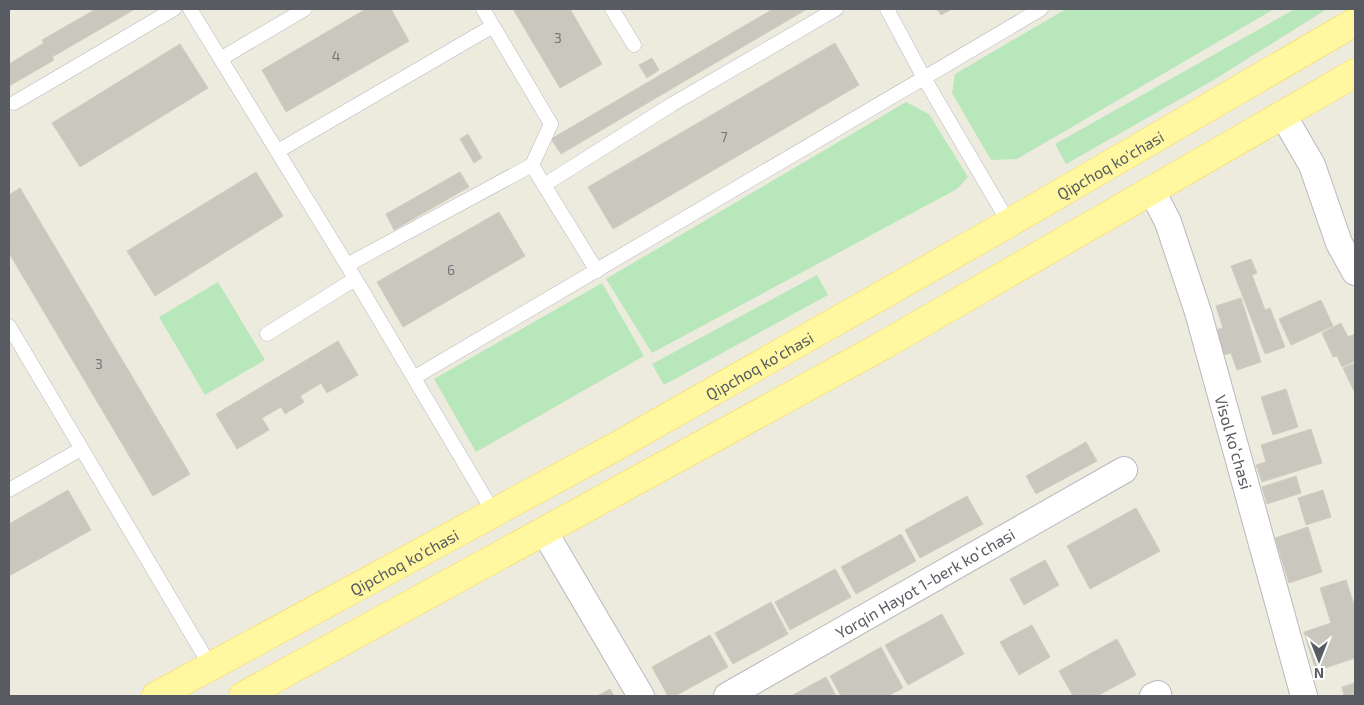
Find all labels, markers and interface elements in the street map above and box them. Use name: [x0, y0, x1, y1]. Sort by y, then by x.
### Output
house number: 3: [554, 29, 562, 46]
house number: 4: [332, 47, 340, 64]
street label: Qipchoq ko'chasi: [1053, 126, 1167, 204]
house number: 7: [720, 128, 728, 145]
house number: 6: [447, 261, 455, 278]
street label: Qipchoq ko'chasi: [702, 327, 816, 404]
house number: 3: [95, 355, 103, 372]
street label: Visol koʻchasi: [1211, 393, 1257, 491]
street label: Qipchoq ko'chasi: [346, 524, 461, 600]
street label: Yorqin Hayot 1-berk koʻchasi: [832, 524, 1018, 642]
north arrow: [1294, 635, 1344, 685]
text: N: [1314, 665, 1324, 682]

